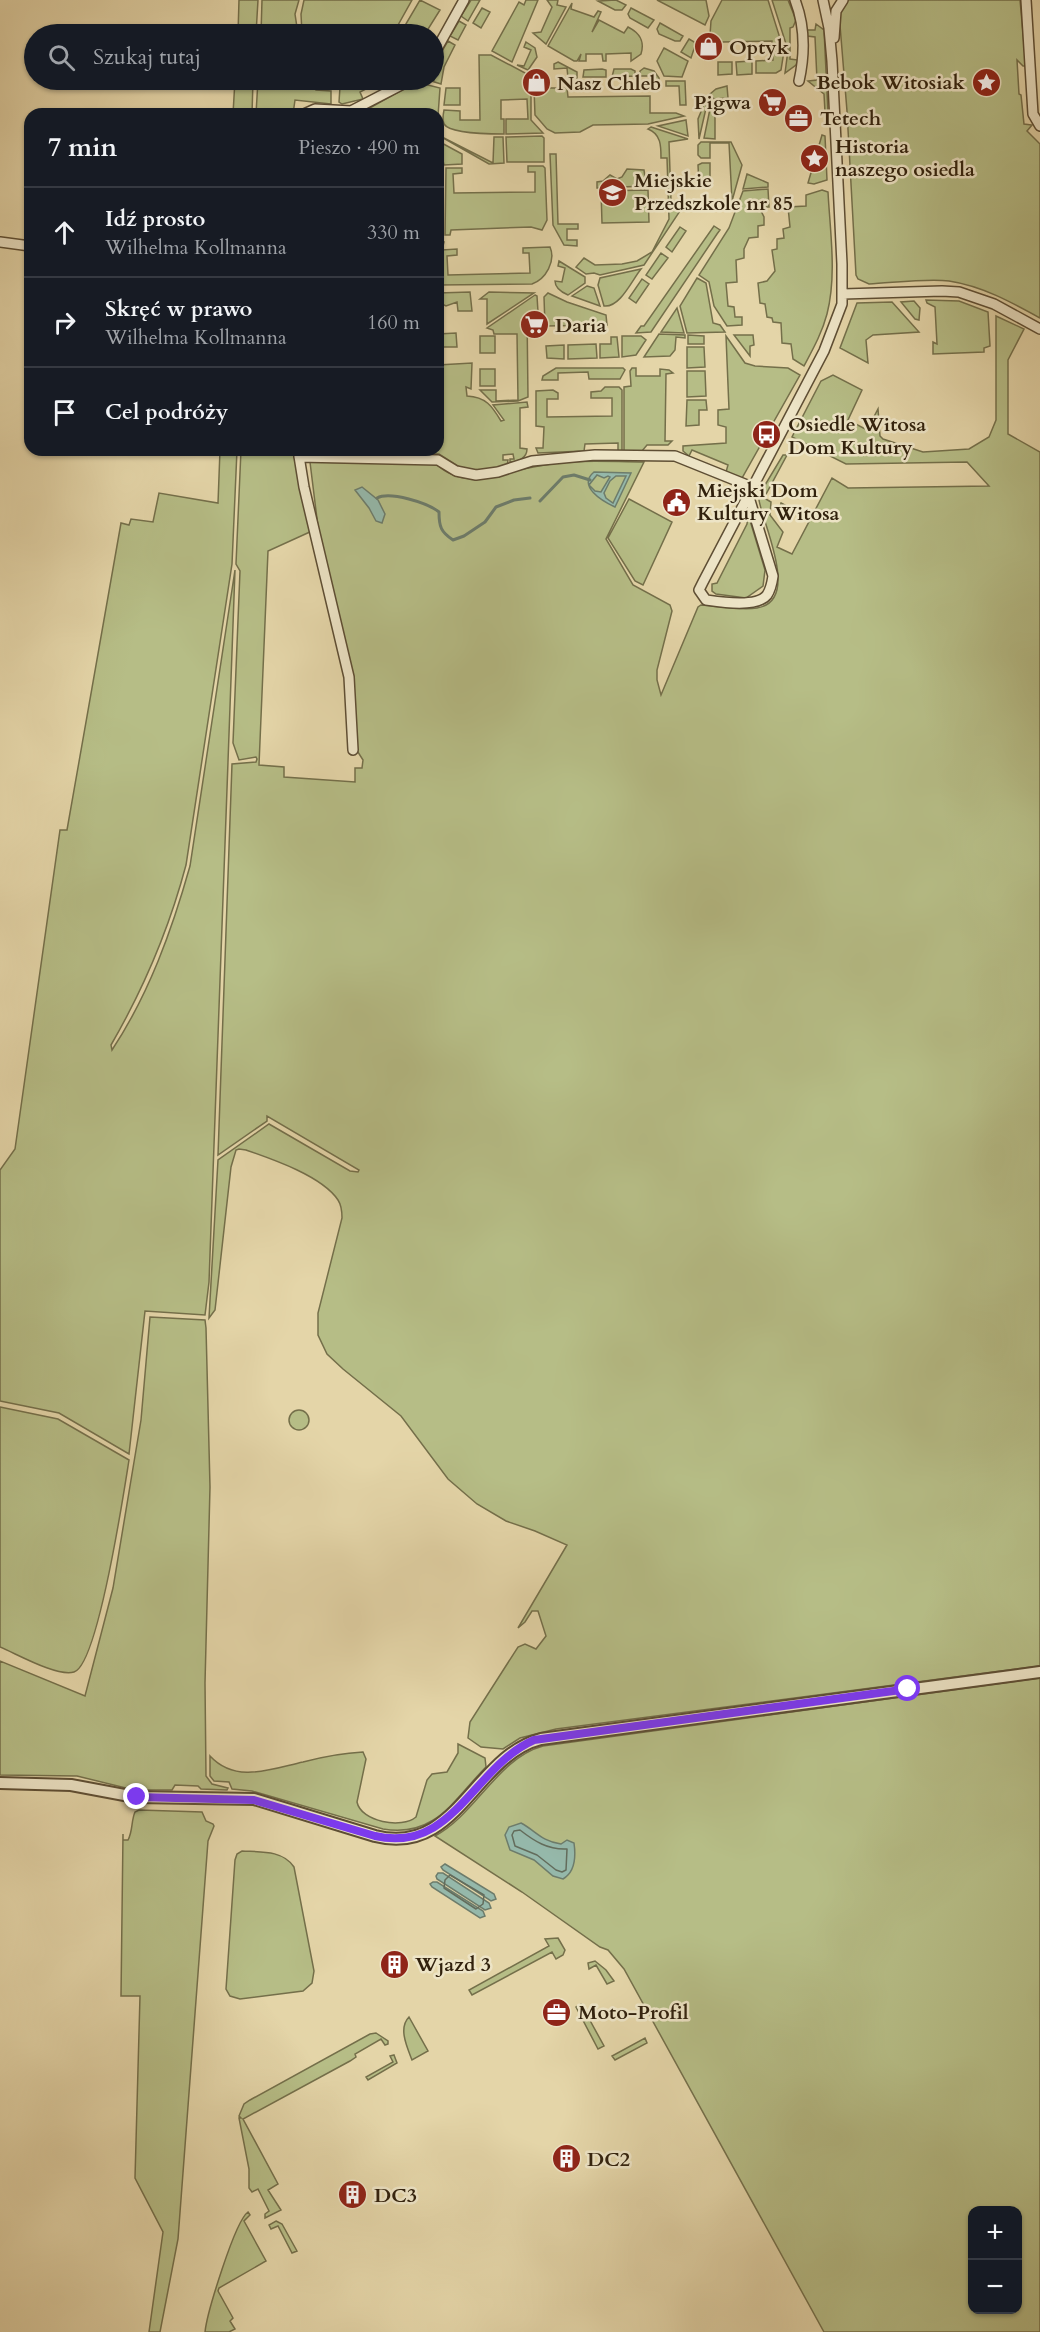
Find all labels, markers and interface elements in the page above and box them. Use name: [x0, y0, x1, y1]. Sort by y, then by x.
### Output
search box: [24, 24, 444, 90]
shop icon: Optyk: [692, 31, 724, 63]
place label: Optyk: [729, 34, 790, 61]
icon: search: [45, 41, 78, 74]
text: Szukaj tutaj: [93, 42, 201, 72]
place icon: Bebok Witosiak: [970, 66, 1002, 98]
shop icon: Nasz Chleb: [520, 67, 552, 99]
place label: Bebok Witosiak: [816, 69, 966, 96]
place label: Nasz Chleb: [557, 70, 661, 97]
supermarket icon: Pigwa: [756, 86, 788, 118]
place label: Pigwa: [694, 89, 751, 116]
office icon: Tetech: [783, 102, 815, 134]
place label: Tetech: [820, 105, 882, 132]
text: 7 min: [48, 130, 117, 165]
place label: Historia naszego osiedla: [835, 133, 975, 183]
text: Pieszo · 490 m: [298, 134, 420, 161]
place icon: Historia naszego osiedla: [798, 142, 830, 174]
place label: Miejskie Przedszkole nr 85: [634, 167, 793, 217]
school or university icon: Miejskie Przedszkole nr 85: [597, 176, 629, 208]
text: Idź prosto: [105, 204, 205, 234]
icon: ahead: [48, 216, 81, 249]
text: 330 m: [367, 219, 420, 246]
text: Wilhelma Kollmanna: [105, 234, 287, 261]
text: Skręć w prawo: [105, 294, 252, 324]
icon: right: [48, 306, 81, 339]
text: 160 m: [367, 309, 420, 336]
supermarket icon: Daria: [518, 309, 550, 341]
place label: Daria: [555, 312, 606, 339]
text: Wilhelma Kollmanna: [105, 324, 287, 351]
icon: arrive: [48, 396, 81, 429]
text: Cel podróży: [105, 397, 228, 427]
place label: Osiedle Witosa Dom Kultury: [788, 411, 926, 461]
bus stop icon: Osiedle Witosa Dom Kultury: [751, 419, 783, 451]
place label: Miejski Dom Kultury Witosa: [697, 477, 840, 527]
public building icon: Miejski Dom Kultury Witosa: [660, 486, 692, 518]
route start: [894, 1675, 920, 1701]
route end: [123, 1783, 149, 1809]
building icon: Wjazd 3: [378, 1948, 410, 1980]
place label: Wjazd 3: [414, 1951, 491, 1978]
office icon: Moto-Profil: [541, 1996, 573, 2028]
place label: Moto-Profil: [578, 1999, 689, 2026]
building icon: DC2: [550, 2143, 582, 2175]
place label: DC2: [587, 2146, 630, 2173]
building icon: DC3: [337, 2179, 369, 2211]
place label: DC3: [374, 2182, 417, 2209]
map controls: [968, 2206, 1022, 2314]
button: +: [968, 2206, 1022, 2260]
button: −: [968, 2260, 1022, 2314]

